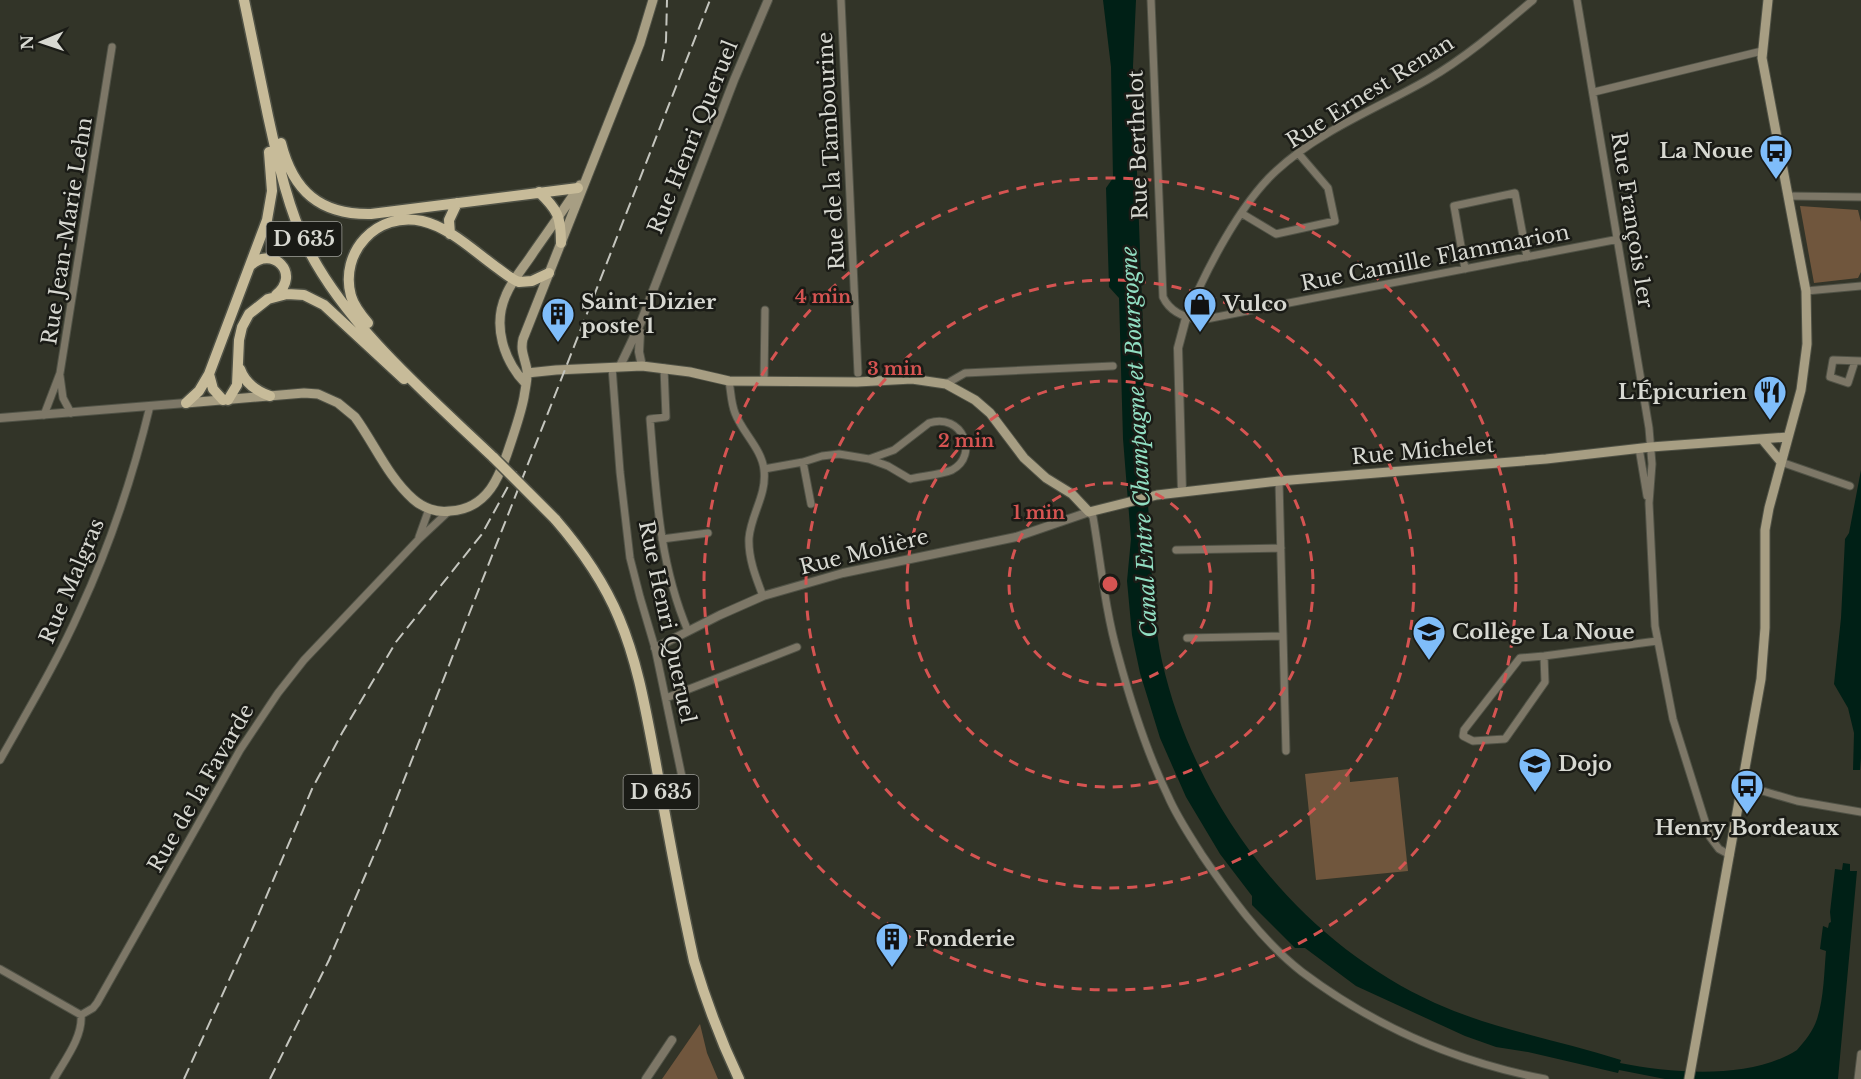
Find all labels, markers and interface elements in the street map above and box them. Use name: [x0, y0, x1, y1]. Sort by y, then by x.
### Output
north arrow: [12, 12, 72, 72]
street label: Rue Ernest Renan: [1281, 30, 1459, 154]
street label: Rue de la Tambourine: [812, 31, 850, 271]
text: N: [17, 35, 37, 50]
street label: Rue Henri Queruel: [642, 36, 744, 237]
street label: Rue Berthelot: [1122, 70, 1154, 220]
street label: Rue Jean-Marie Lehn: [36, 115, 98, 347]
street label: Rue François 1er: [1605, 130, 1659, 310]
bus stop icon: La Noue: [1758, 133, 1794, 180]
place label: La Noue: [1659, 138, 1753, 164]
street label: Rue Camille Flammarion: [1298, 219, 1572, 297]
road number: D 635: [266, 222, 342, 256]
water label: Canal Entre Champagne et Bourgogne: [1115, 246, 1163, 638]
text: 4 min: [795, 286, 851, 308]
shop icon: Vulco: [1182, 286, 1218, 333]
place label: Saint-Dizier poste 1: [581, 289, 717, 339]
place label: Vulco: [1222, 291, 1287, 317]
building icon: Saint-Dizier poste 1: [540, 296, 576, 343]
text: 3 min: [867, 358, 923, 380]
restaurant icon: L'Épicurien: [1752, 374, 1788, 421]
place label: L'Épicurien: [1618, 379, 1747, 405]
text: 2 min: [938, 430, 994, 452]
street label: Rue Michelet: [1351, 432, 1496, 470]
text: 1 min: [1013, 502, 1065, 524]
street label: Rue Malgras: [34, 514, 110, 648]
street label: Rue Henri Queruel: [633, 518, 701, 726]
street label: Rue Molière: [797, 523, 931, 581]
centre of rings: [1100, 574, 1120, 594]
school or university icon: Collège La Noue: [1411, 614, 1447, 661]
place label: Collège La Noue: [1452, 619, 1635, 645]
street label: Rue de la Favarde: [142, 699, 260, 877]
school or university icon: Dojo: [1517, 746, 1553, 793]
place label: Dojo: [1558, 751, 1612, 777]
bus stop icon: Henry Bordeaux: [1729, 768, 1765, 815]
road number: D 635: [624, 775, 698, 809]
place label: Henry Bordeaux: [1655, 815, 1840, 841]
building icon: Fonderie: [874, 921, 910, 968]
place label: Fonderie: [915, 926, 1015, 952]

